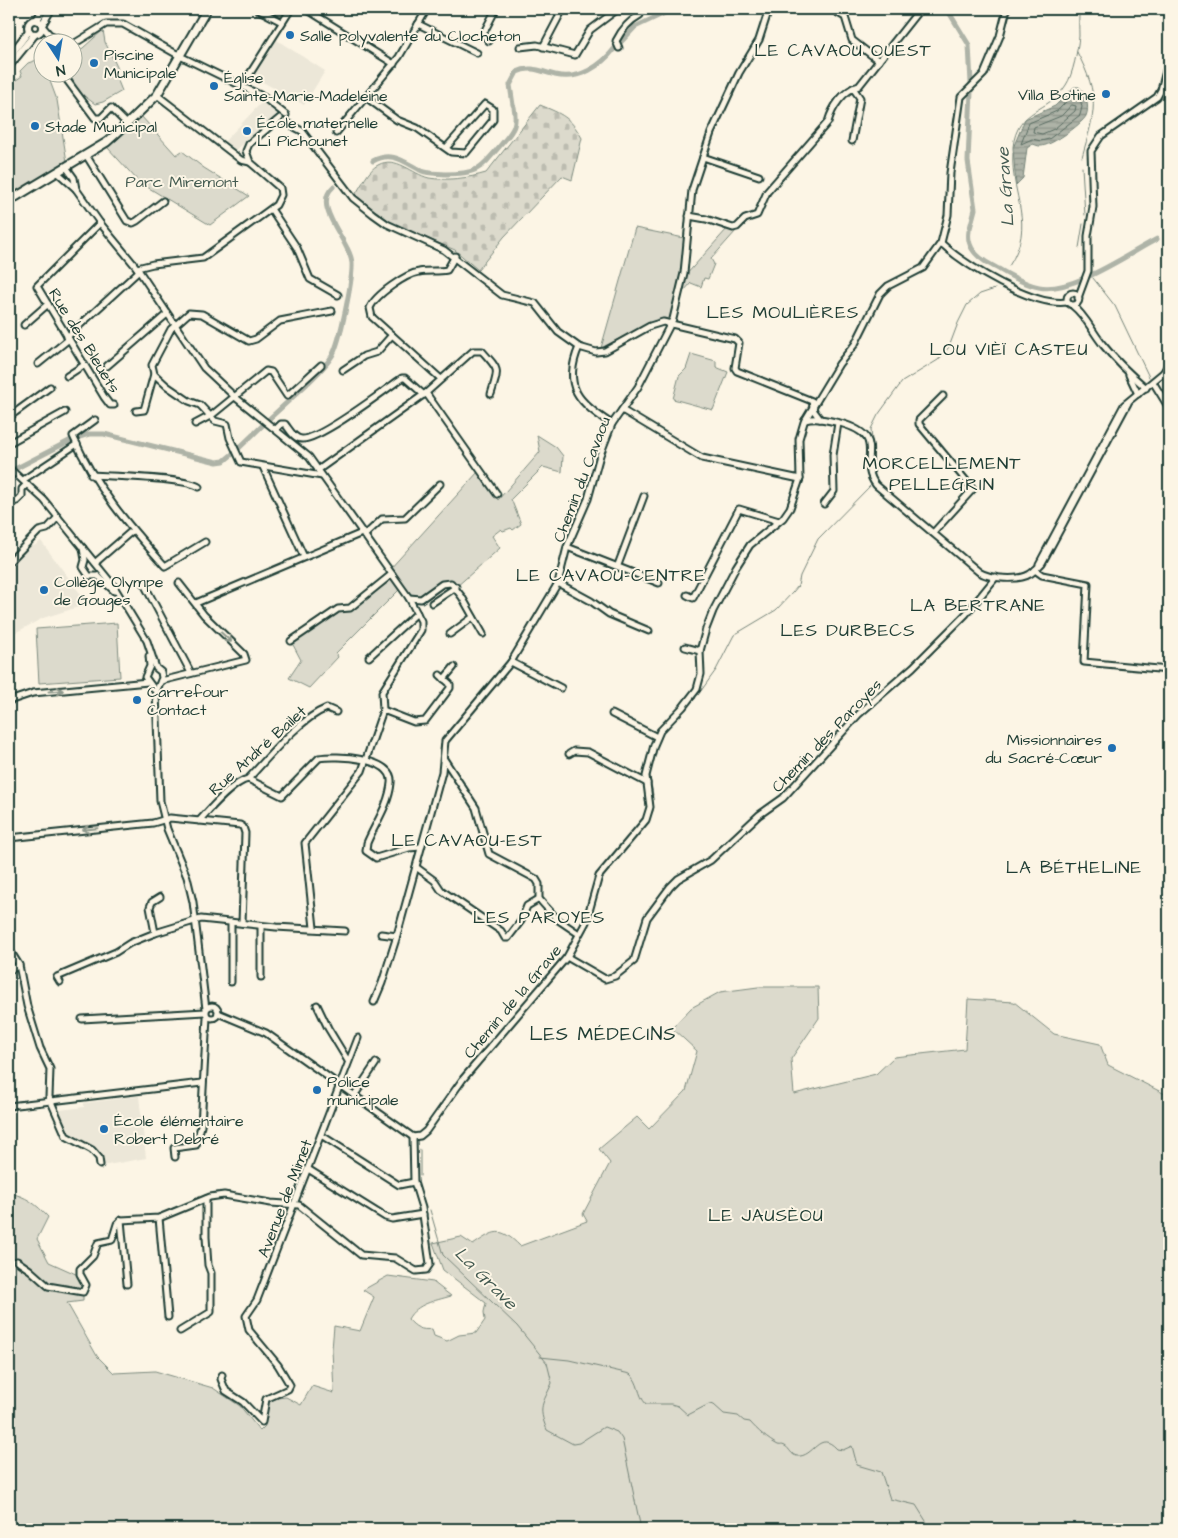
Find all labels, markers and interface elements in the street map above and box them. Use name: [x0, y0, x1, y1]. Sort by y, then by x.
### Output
place label: Salle polyvalente du Clocheton: [300, 25, 521, 48]
marker: Salle polyvalente du Clocheton: [284, 29, 296, 41]
north arrow: [32, 32, 82, 82]
district label: LE CAVAOU OUEST: [754, 38, 932, 63]
place label: Piscine Municipale: [104, 44, 177, 84]
marker: Piscine Municipale: [88, 57, 100, 69]
text: N: [54, 59, 67, 80]
place label: Église Sainte-Marie-Madeleine: [224, 67, 388, 107]
marker: Église Sainte-Marie-Madeleine: [208, 80, 220, 92]
place label: Villa Botine: [1018, 84, 1096, 106]
marker: Villa Botine: [1100, 88, 1112, 100]
place label: École maternelle Li Pichounet: [257, 112, 378, 152]
place label: Stade Municipal: [45, 116, 157, 138]
marker: Stade Municipal: [29, 120, 41, 132]
marker: École maternelle Li Pichounet: [241, 125, 253, 137]
water label: La Grave: [990, 145, 1021, 227]
park label: Parc Miremont: [126, 171, 239, 193]
street label: Rue des Bleuets: [43, 284, 125, 397]
district label: LES MOULIÈRES: [707, 300, 859, 325]
district label: LOU VIÈÏ CASTEU: [929, 337, 1089, 362]
street label: Chemin du Cavaou: [548, 413, 616, 545]
district label: MORCELLEMENT PELLEGRIN: [863, 451, 1021, 497]
district label: LE CAVAOU-CENTRE: [516, 563, 706, 588]
place label: Collège Olympe de Gouges: [54, 571, 164, 612]
marker: Collège Olympe de Gouges: [38, 584, 50, 596]
district label: LA BERTRANE: [910, 593, 1046, 618]
district label: LES DURBECS: [780, 618, 916, 643]
one-way arrow: [220, 631, 233, 643]
street label: Chemin des Paroyes: [767, 674, 887, 798]
place label: Carrefour Contact: [147, 681, 228, 721]
one-way arrow: [47, 686, 63, 696]
marker: Carrefour Contact: [131, 694, 143, 706]
street label: Rue André Bailet: [204, 701, 312, 801]
place label: Missionnaires du Sacré-Cœur: [985, 729, 1102, 769]
marker: Missionnaires du Sacré-Cœur: [1106, 742, 1118, 754]
one-way arrow: [82, 824, 98, 834]
district label: LE CAVAOU-EST: [391, 828, 543, 853]
district label: LA BÉTHELINE: [1006, 855, 1142, 880]
district label: LES PAROYES: [473, 905, 605, 930]
street label: Chemin de la Grave: [459, 940, 567, 1063]
district label: LES MÉDECINS: [529, 1021, 677, 1048]
place label: Police municipale: [327, 1071, 399, 1111]
marker: Police municipale: [311, 1084, 323, 1096]
place label: École élémentaire Robert Debré: [114, 1110, 244, 1150]
marker: École élémentaire Robert Debré: [98, 1123, 110, 1135]
street label: Avenue de Mimet: [252, 1136, 318, 1261]
district label: LE JAUSÈOU: [708, 1203, 824, 1228]
water label: La Grave: [449, 1241, 523, 1316]

